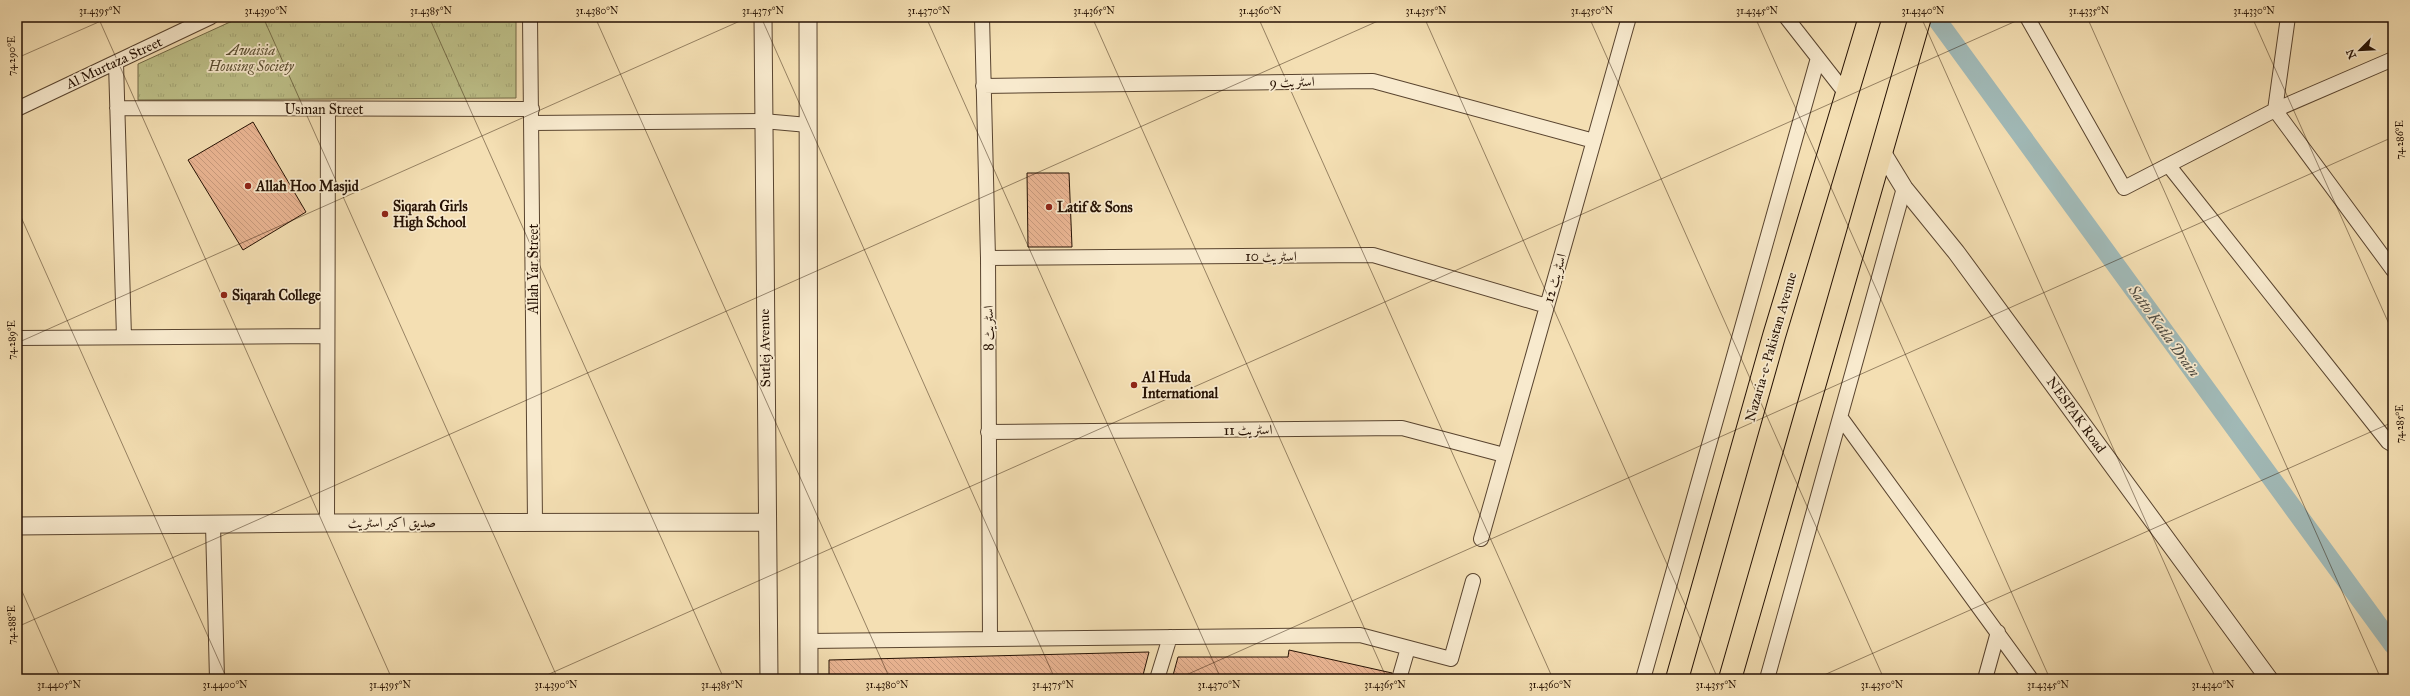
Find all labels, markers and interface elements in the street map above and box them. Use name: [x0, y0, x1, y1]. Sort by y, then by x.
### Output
text: 31.4395°N: [79, 5, 121, 17]
text: 31.4390°N: [245, 5, 288, 17]
text: 31.4385°N: [410, 5, 452, 17]
text: 31.4380°N: [576, 5, 619, 17]
text: 31.4375°N: [742, 5, 784, 17]
text: 31.4370°N: [908, 5, 951, 17]
text: 31.4365°N: [1073, 5, 1115, 17]
text: 31.4360°N: [1239, 5, 1282, 17]
text: 31.4355°N: [1405, 5, 1447, 17]
text: 31.4350°N: [1571, 5, 1614, 17]
text: 31.4345°N: [1736, 5, 1779, 17]
text: 31.4340°N: [1901, 5, 1945, 17]
text: 31.4335°N: [2069, 5, 2110, 17]
text: 31.4330°N: [2233, 5, 2275, 17]
north arrow: [2340, 30, 2380, 70]
street label: Al Murtaza Street: [62, 33, 165, 93]
text: 74.290°E: [6, 36, 18, 76]
park label: Awaisia Housing Society: [207, 42, 294, 75]
text: N: [2343, 46, 2359, 61]
street label: اسٹریٹ 9: [1269, 73, 1315, 91]
street label: Usman Street: [285, 101, 363, 118]
text: 74.286°E: [2394, 120, 2406, 160]
place label: Allah Hoo Masjid: [255, 178, 360, 196]
marker: Allah Hoo Masjid: [243, 181, 253, 191]
place label: Siqarah Girls High School: [393, 198, 468, 232]
place label: Latif & Sons: [1057, 199, 1133, 216]
marker: Latif & Sons: [1044, 202, 1054, 212]
marker: Siqarah Girls High School: [380, 209, 390, 219]
street label: Allah Yar Street: [525, 224, 542, 315]
street label: اسٹریٹ 10: [1245, 248, 1297, 265]
street label: اسٹریٹ 12: [1540, 252, 1570, 304]
street label: Nazaria-e-Pakistan Avenue: [1741, 270, 1801, 424]
water label: Satto Katla Drain: [2124, 281, 2203, 381]
place label: Siqarah College: [232, 287, 321, 305]
marker: Siqarah College: [219, 290, 229, 300]
street label: اسٹریٹ 8: [980, 305, 997, 351]
street label: Sutlej Avenue: [756, 308, 774, 387]
text: 74.289°E: [6, 320, 18, 360]
place label: Al Huda International: [1141, 369, 1219, 402]
street label: NESPAK Road: [2043, 374, 2109, 456]
marker: Al Huda International: [1129, 380, 1139, 390]
text: 74.285°E: [2394, 405, 2406, 443]
street label: اسٹریٹ 11: [1223, 421, 1273, 439]
street label: صدیق اکبر اسٹریٹ: [348, 514, 436, 531]
text: 74.288°E: [6, 605, 18, 645]
text: 31.4405°N: [37, 679, 81, 691]
text: 31.4400°N: [202, 679, 248, 691]
text: 31.4395°N: [369, 679, 411, 691]
text: 31.4390°N: [535, 679, 578, 691]
text: 31.4385°N: [701, 679, 743, 691]
text: 31.4380°N: [866, 679, 909, 691]
text: 31.4375°N: [1032, 679, 1074, 691]
text: 31.4370°N: [1198, 679, 1241, 691]
text: 31.4365°N: [1364, 679, 1406, 691]
text: 31.4360°N: [1529, 679, 1572, 691]
text: 31.4355°N: [1695, 679, 1737, 691]
text: 31.4350°N: [1861, 679, 1904, 691]
text: 31.4345°N: [2027, 679, 2070, 691]
text: 31.4340°N: [2191, 679, 2235, 691]

